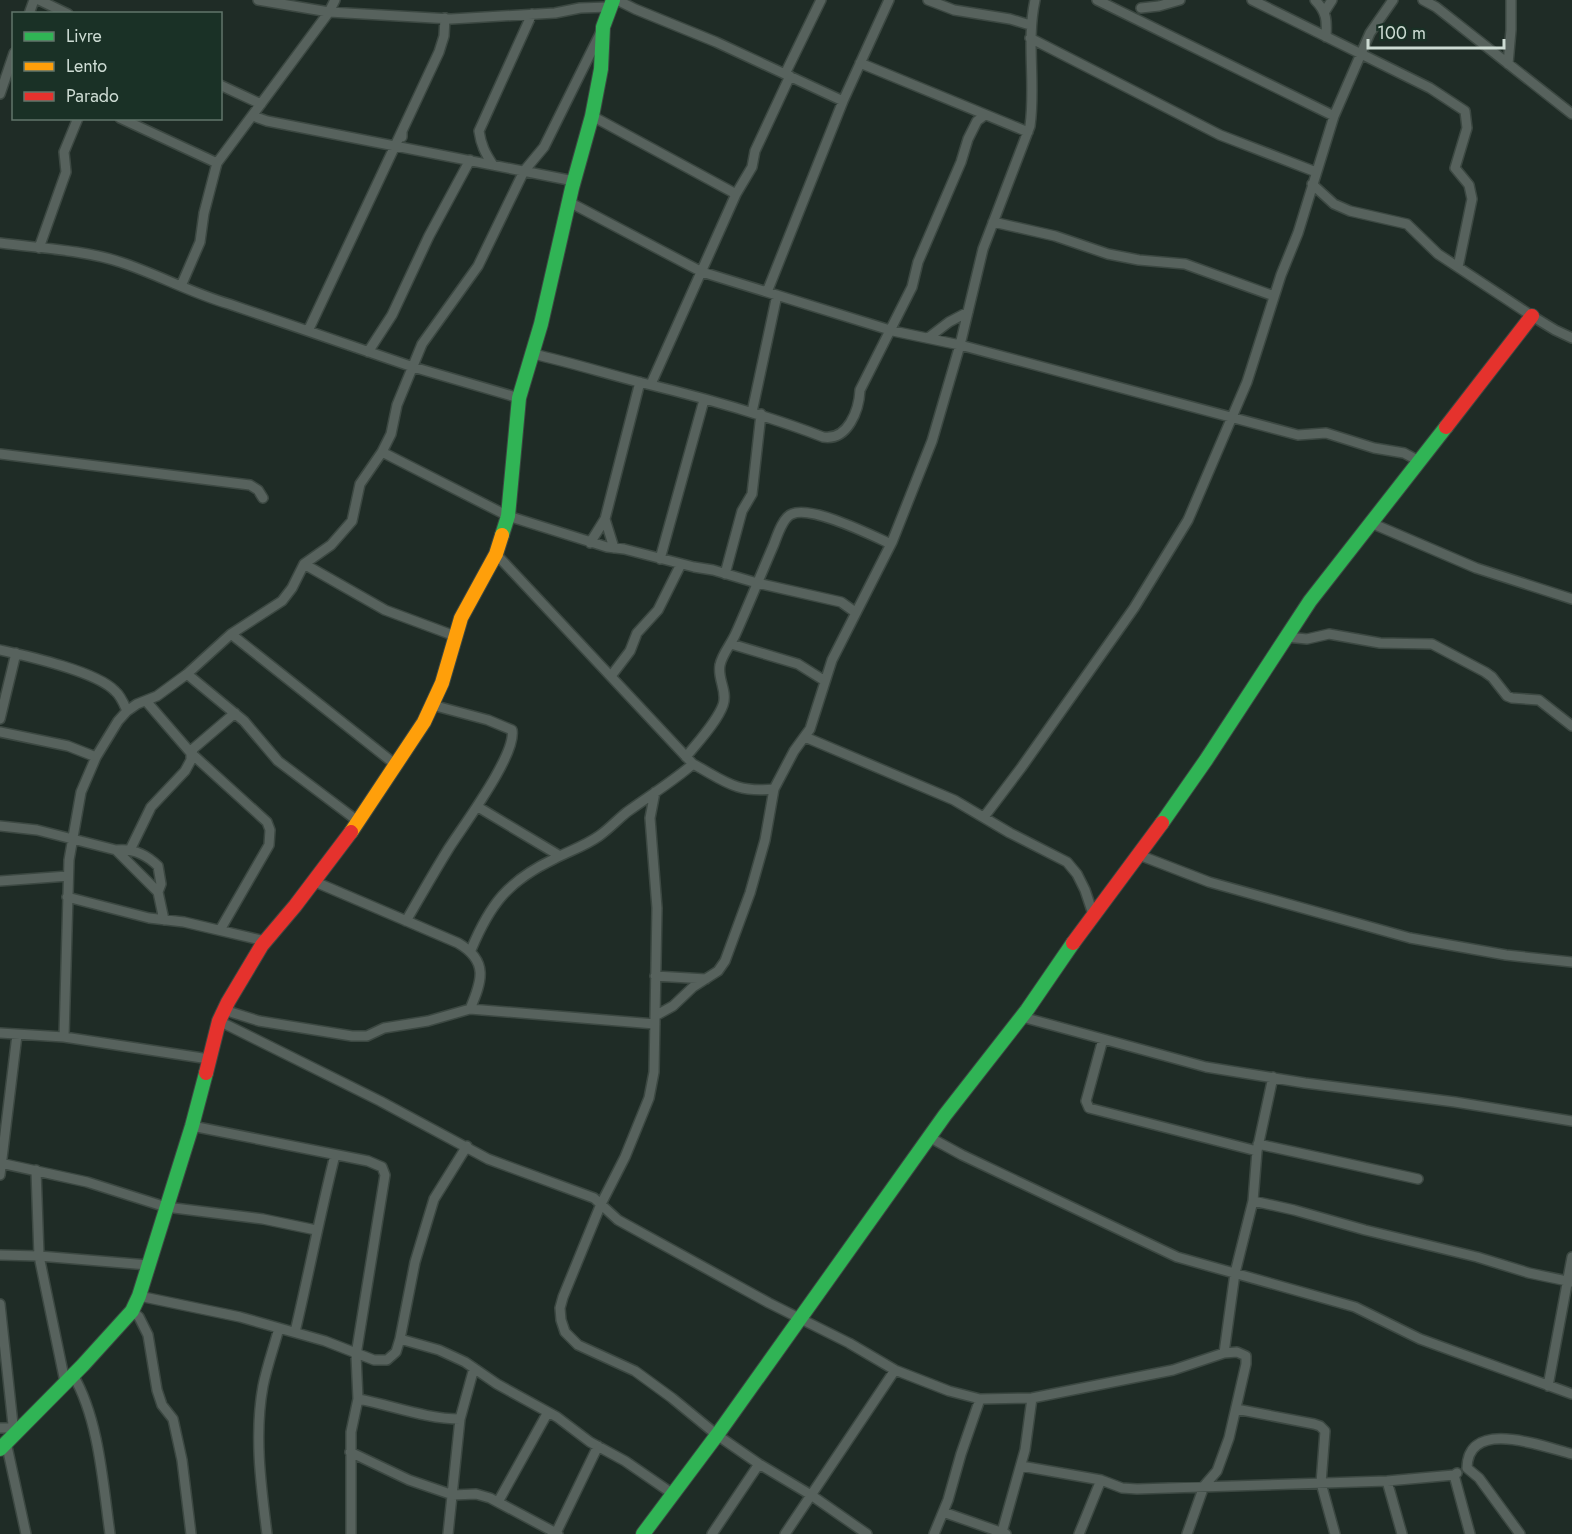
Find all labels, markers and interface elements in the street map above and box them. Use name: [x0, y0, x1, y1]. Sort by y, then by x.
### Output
legend: [12, 12, 222, 120]
scale bar: [1368, 12, 1504, 50]
text: 100 m: [1377, 20, 1426, 46]
text: Livre: [66, 23, 102, 49]
text: Lento: [66, 53, 107, 79]
text: Parado: [66, 83, 119, 109]

